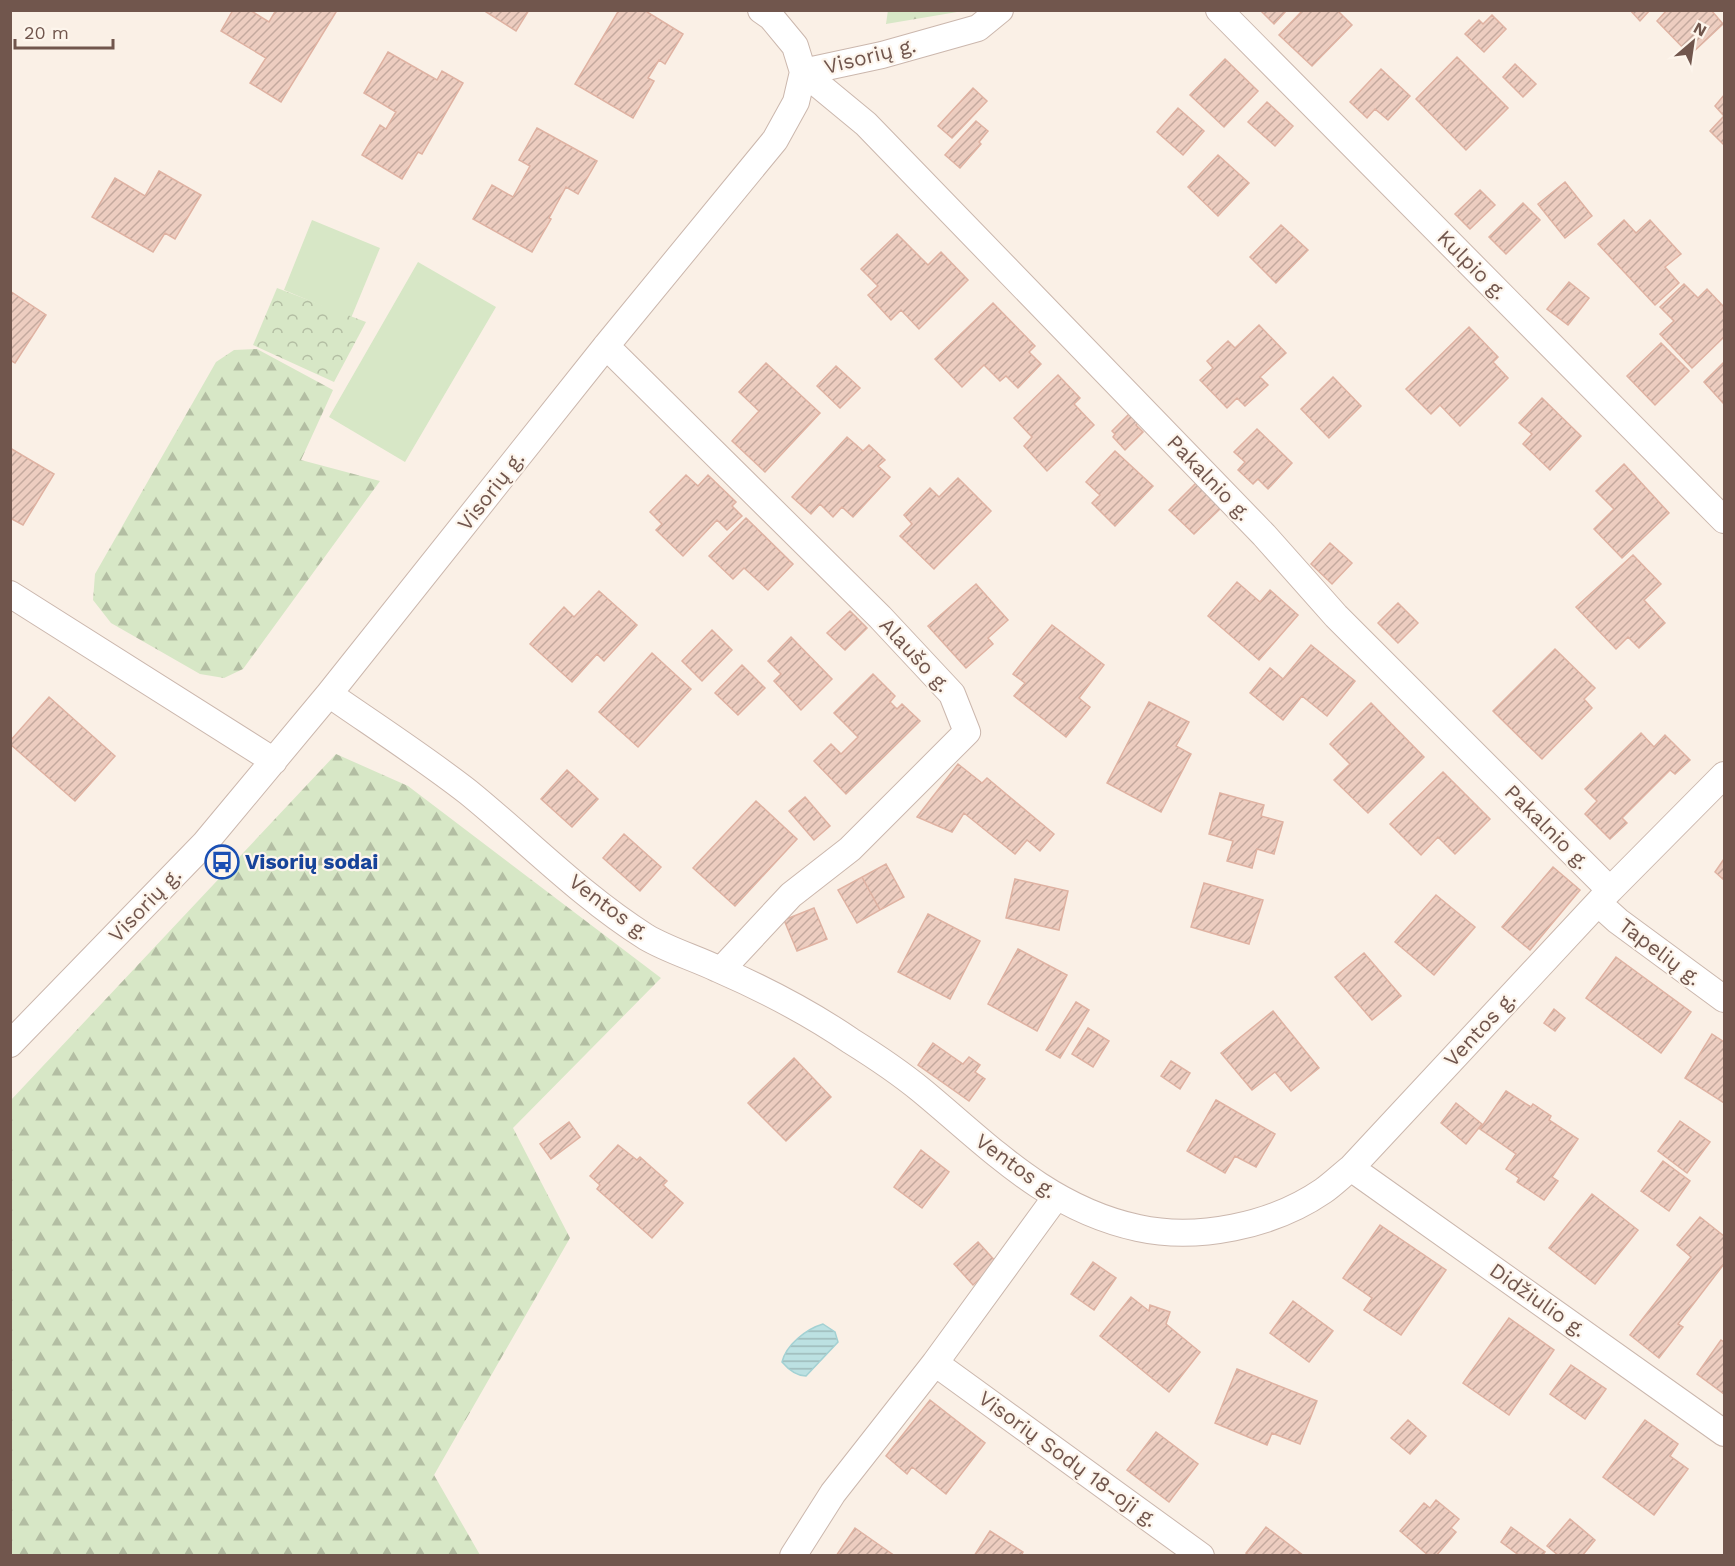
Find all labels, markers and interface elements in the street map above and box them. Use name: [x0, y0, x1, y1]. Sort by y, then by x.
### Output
scale bar: [15, 12, 112, 50]
north arrow: [1663, 12, 1723, 72]
text: N: [1690, 18, 1710, 41]
text: 20 m: [24, 22, 69, 43]
street label: Visorių g.: [821, 32, 918, 79]
street label: Kulpio g.: [1432, 225, 1512, 305]
street label: Pakalnio g.: [1162, 429, 1256, 526]
street label: Visorių g.: [452, 446, 529, 535]
street label: Alaušo g.: [875, 612, 956, 697]
street label: Pakalnio g.: [1500, 779, 1595, 874]
bus stop icon: Visorių sodai: [204, 844, 240, 880]
place label: Visorių sodai: [245, 849, 378, 874]
street label: Visorių g.: [103, 862, 186, 947]
street label: Ventos g.: [564, 868, 654, 945]
street label: Tapelių g.: [1614, 913, 1706, 991]
street label: Ventos g.: [1438, 986, 1521, 1072]
street label: Ventos g.: [971, 1128, 1062, 1203]
street label: Didžiulio g.: [1485, 1257, 1591, 1342]
street label: Visorių Sodų 18-oji g.: [974, 1385, 1163, 1532]

